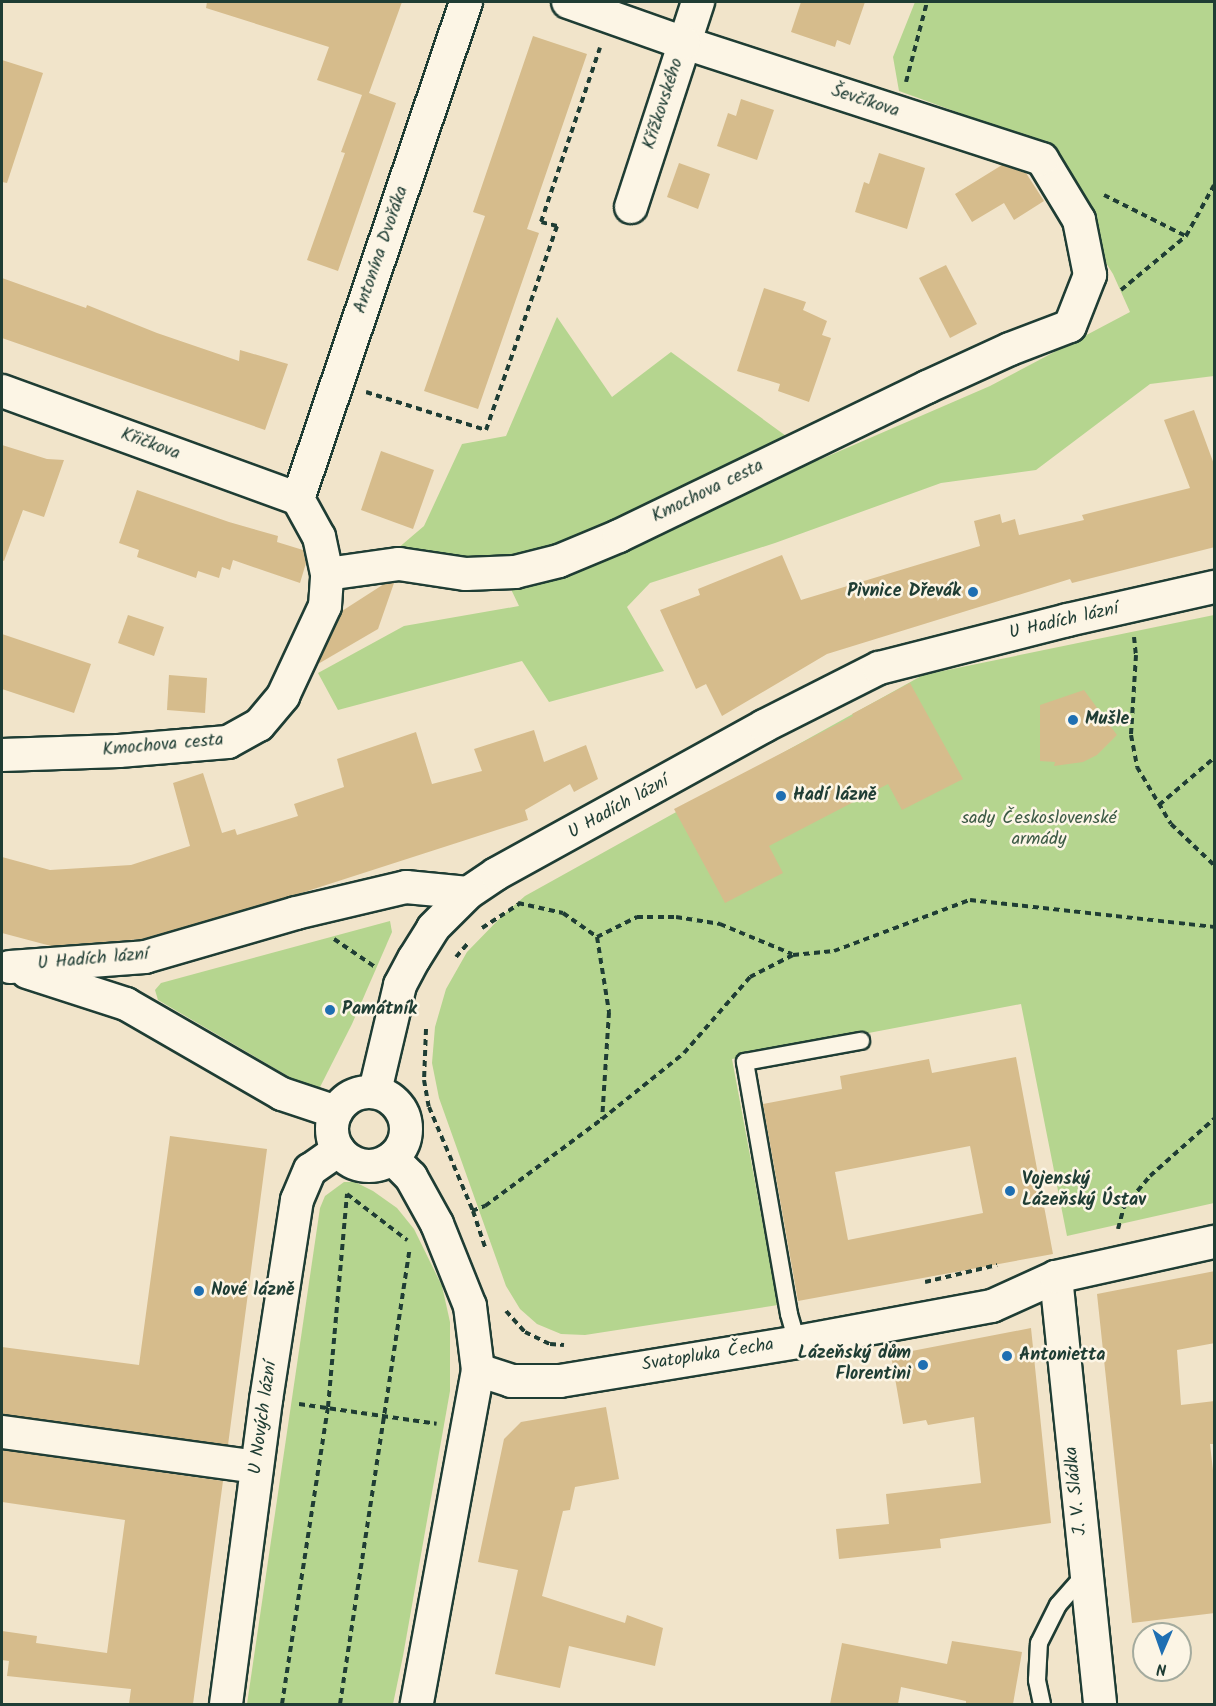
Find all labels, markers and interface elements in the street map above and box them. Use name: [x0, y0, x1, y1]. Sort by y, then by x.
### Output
street label: Křížkovského: [639, 56, 689, 152]
street label: Ševčíkova: [828, 81, 902, 123]
street label: Antonína Dvořáka: [350, 183, 414, 317]
street label: Křičkova: [117, 424, 183, 466]
street label: Kmochova cesta: [649, 456, 767, 528]
place label: Pivnice Dřevák: [847, 581, 961, 603]
marker: Pivnice Dřevák: [966, 585, 980, 599]
street label: U Hadích lázní: [1007, 599, 1121, 645]
place label: Mušle: [1085, 709, 1129, 731]
marker: Mušle: [1066, 713, 1080, 727]
street label: Kmochova cesta: [102, 730, 224, 762]
street label: U Hadích lázní: [565, 772, 673, 844]
place label: Hadí lázně: [793, 785, 876, 807]
marker: Hadí lázně: [774, 789, 788, 803]
park label: sady Československé armády: [961, 809, 1117, 852]
street label: U Hadích lázní: [37, 944, 149, 976]
place label: Památník: [342, 999, 417, 1021]
marker: Památník: [323, 1003, 337, 1017]
place label: Vojenský Lázeňský Ústav: [1022, 1170, 1146, 1212]
marker: Vojenský Lázeňský Ústav: [1003, 1184, 1017, 1198]
place label: Nové lázně: [211, 1280, 294, 1302]
marker: Nové lázně: [192, 1284, 206, 1298]
street label: Svatopluka Čecha: [641, 1335, 775, 1377]
place label: Lázeňský dům Florentini: [798, 1344, 911, 1386]
place label: Antonietta: [1019, 1345, 1105, 1367]
marker: Antonietta: [1000, 1349, 1014, 1363]
marker: Lázeňský dům Florentini: [916, 1358, 930, 1372]
street label: U Nových lázní: [245, 1360, 283, 1476]
street label: J. V. Sládka: [1062, 1445, 1092, 1537]
north arrow: [1132, 1622, 1192, 1682]
text: N: [1156, 1656, 1167, 1681]

